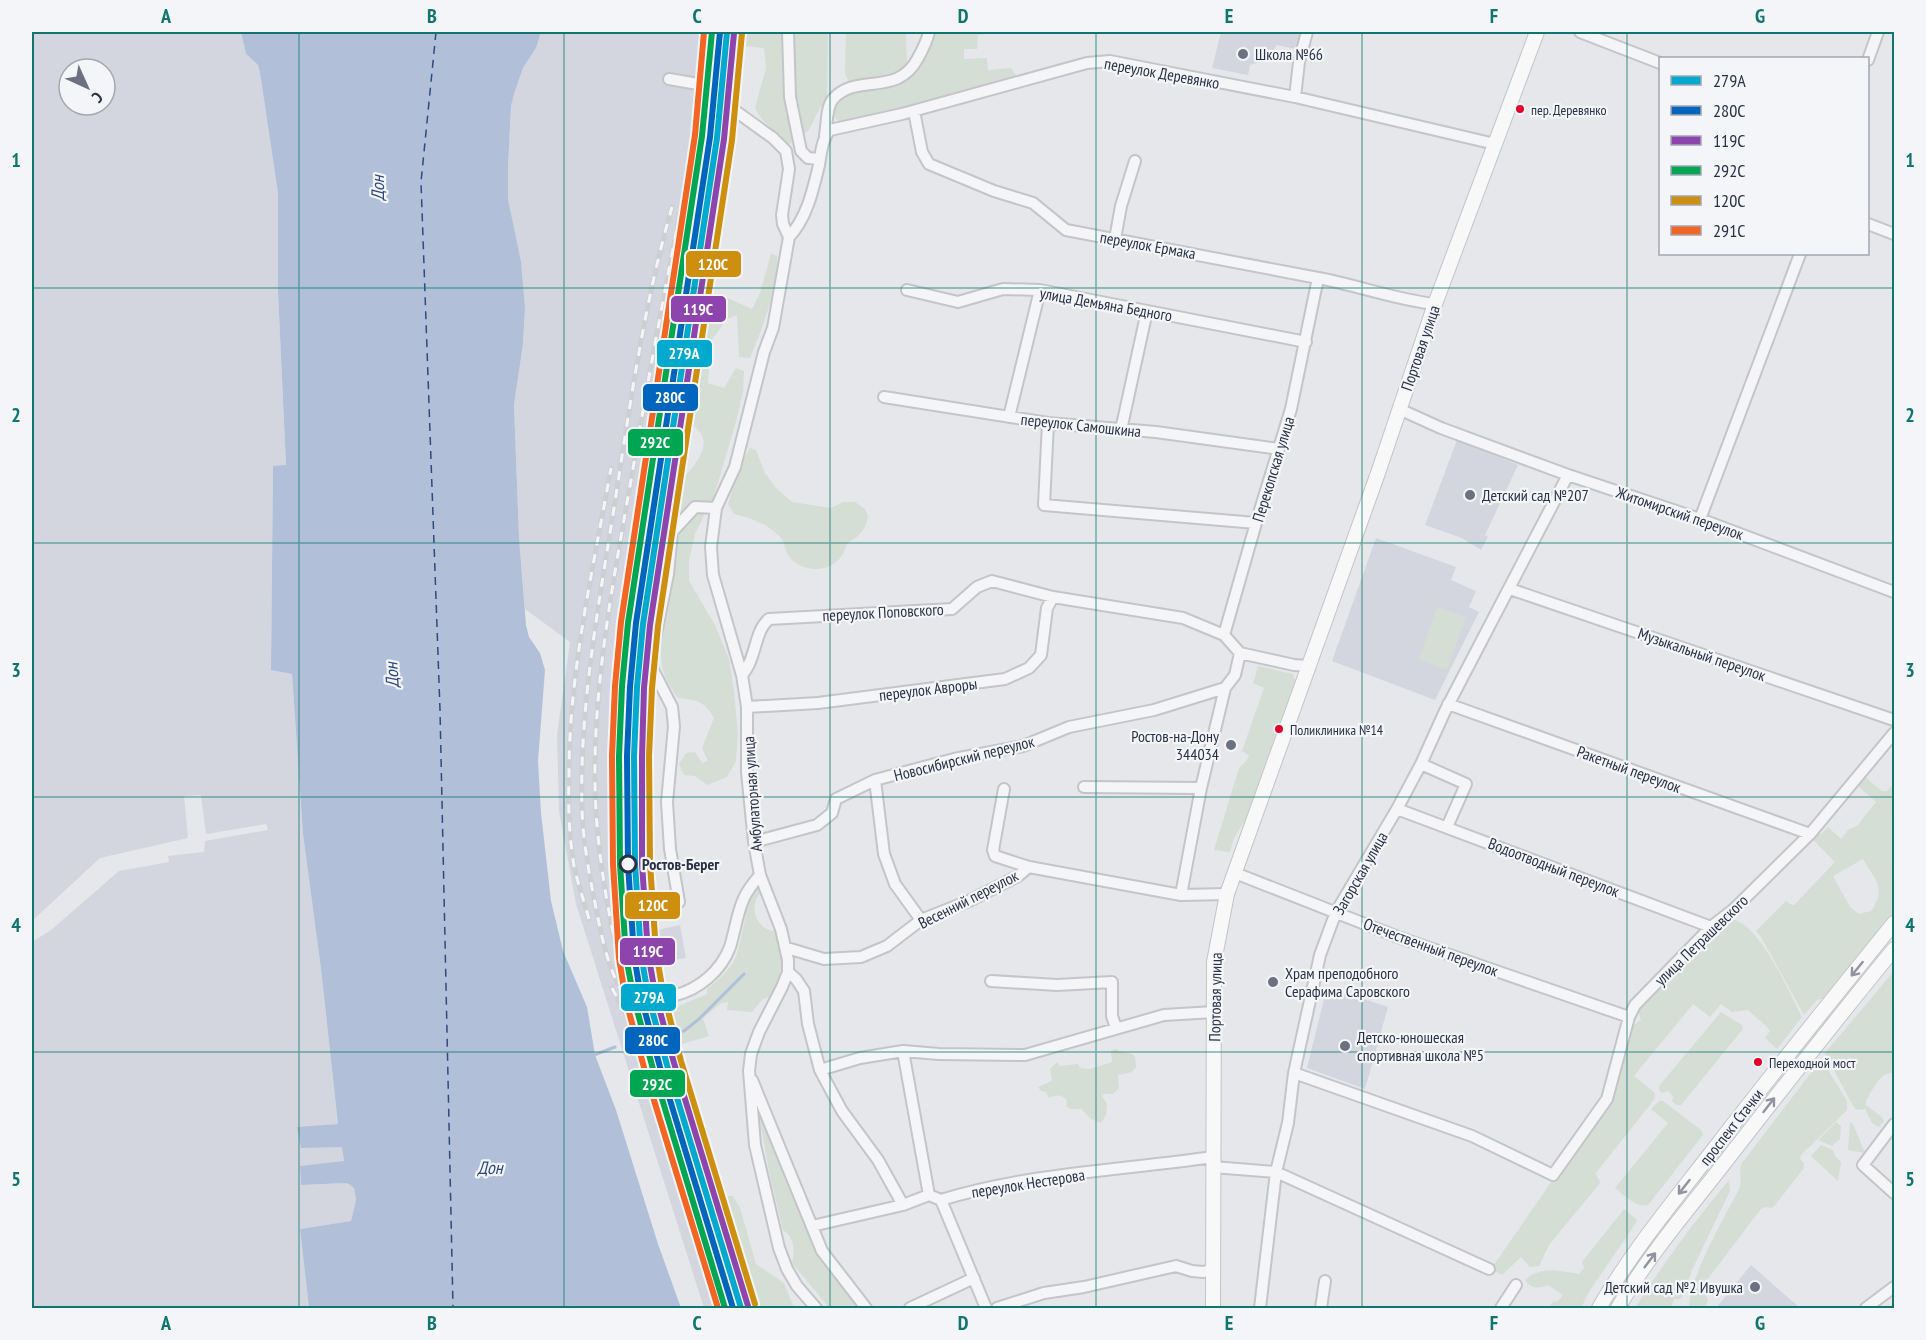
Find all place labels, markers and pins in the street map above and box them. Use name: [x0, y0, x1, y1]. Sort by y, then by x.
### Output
place label: Школа №66: [1255, 44, 1323, 64]
marker: Школа №66: [1236, 47, 1250, 61]
place label: пер. Деревянко: [1531, 101, 1607, 119]
marker: пер. Деревянко: [1514, 103, 1526, 115]
place label: Детский сад №207: [1482, 485, 1589, 505]
marker: Детский сад №207: [1463, 488, 1477, 502]
place label: Поликлиника №14: [1290, 721, 1384, 739]
marker: Поликлиника №14: [1273, 723, 1285, 735]
place label: Ростов-на-Дону 344034: [1131, 726, 1219, 764]
marker: Ростов-на-Дону 344034: [1224, 738, 1238, 752]
place label: Ростов-Берег: [642, 854, 720, 874]
marker: Ростов-Берег: [619, 855, 637, 873]
place label: Храм преподобного Серафима Саровского: [1285, 963, 1410, 1001]
marker: Храм преподобного Серафима Саровского: [1266, 975, 1280, 989]
place label: Детско-юношеская спортивная школа №5: [1357, 1027, 1484, 1065]
marker: Детско-юношеская спортивная школа №5: [1338, 1039, 1352, 1053]
place label: Переходной мост: [1769, 1054, 1856, 1072]
marker: Переходной мост: [1752, 1056, 1764, 1068]
place label: Детский сад №2 Ивушка: [1604, 1277, 1743, 1297]
marker: Детский сад №2 Ивушка: [1748, 1280, 1762, 1294]

